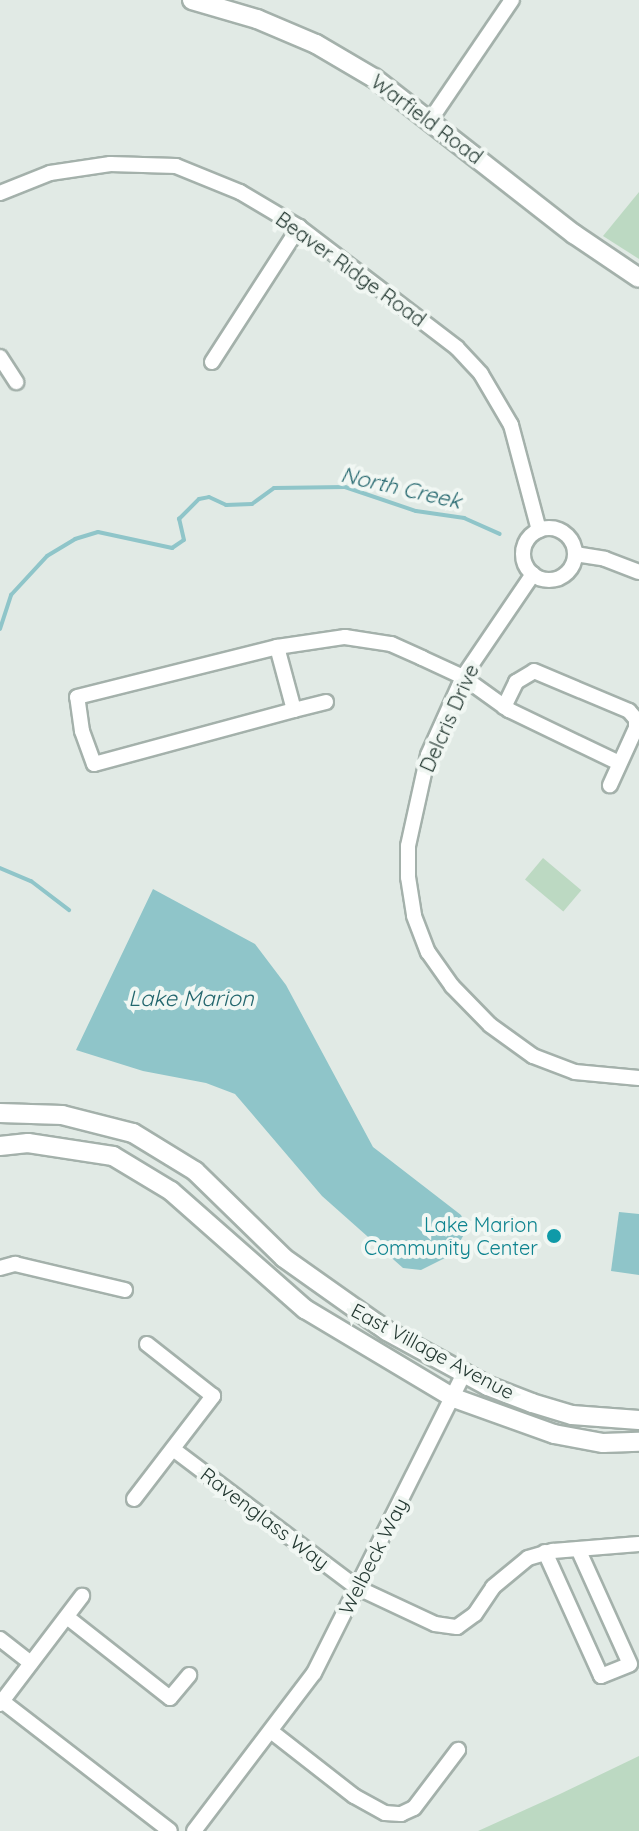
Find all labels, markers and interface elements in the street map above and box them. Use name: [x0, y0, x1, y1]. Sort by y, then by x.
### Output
street label: Warfield Road: [367, 69, 487, 169]
street label: Beaver Ridge Road: [271, 207, 431, 331]
water label: North Creek: [338, 461, 464, 515]
street label: Delcris Drive: [415, 660, 483, 776]
water label: Lake Marion: [128, 986, 254, 1012]
place label: Lake Marion Community Center: [364, 1212, 538, 1259]
marker: Lake Marion Community Center: [545, 1227, 563, 1245]
street label: East Village Avenue: [347, 1298, 519, 1404]
street label: Ravenglass Way: [196, 1462, 334, 1574]
street label: Welbeck Way: [333, 1494, 413, 1618]

